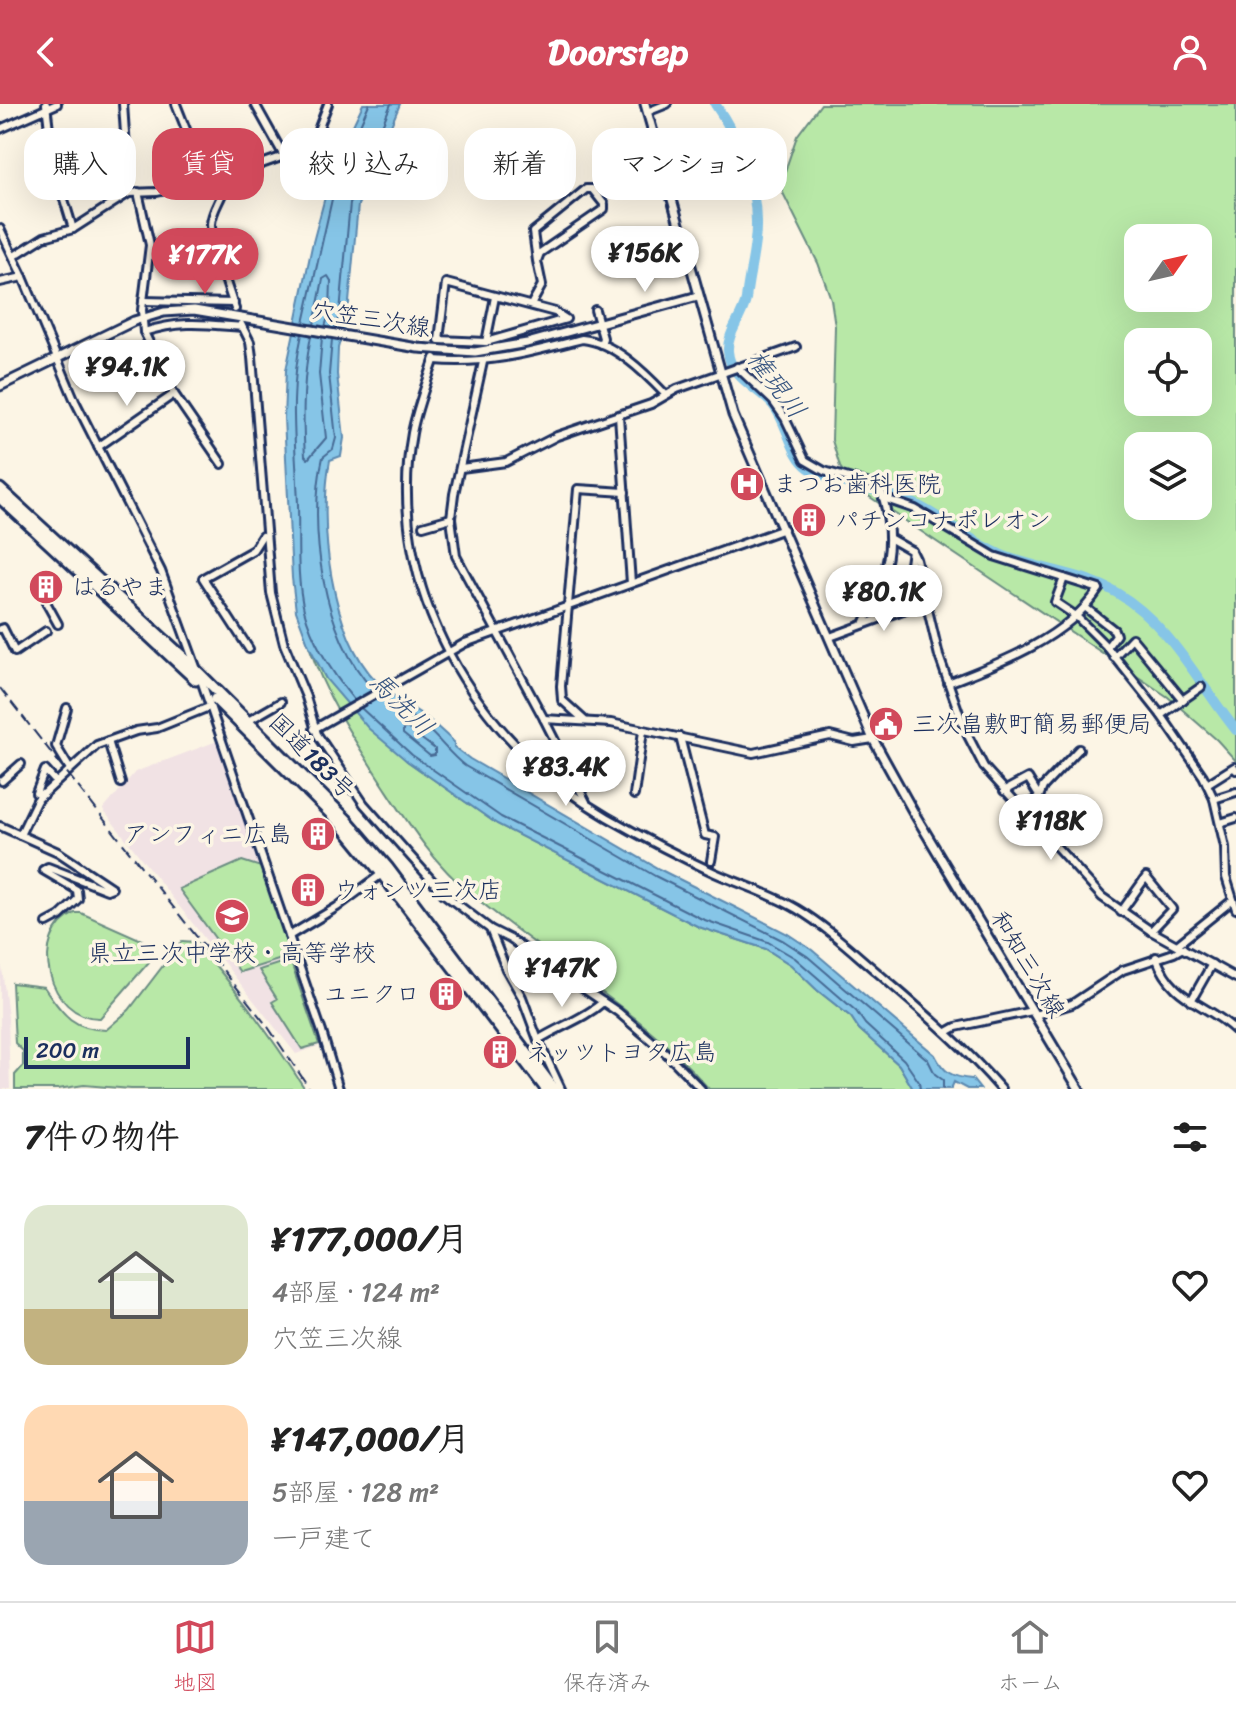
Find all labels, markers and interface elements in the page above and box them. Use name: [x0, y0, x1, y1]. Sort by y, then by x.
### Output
text: Doorstep: [548, 20, 688, 84]
icon: back: [24, 30, 68, 74]
icon: person: [1168, 30, 1212, 74]
chip: 購入: [24, 128, 136, 200]
chip: 賃貸: [152, 128, 264, 200]
chip: 絞り込み: [280, 128, 448, 200]
chip: 新着: [464, 128, 576, 200]
chip: マンション: [592, 128, 787, 200]
north arrow: [1124, 224, 1212, 312]
map controls: [1124, 224, 1212, 520]
pin: ¥156K: [589, 226, 701, 294]
pin: ¥177K: [149, 228, 261, 296]
text: ¥156K: [609, 229, 681, 275]
text: ¥177K: [169, 231, 241, 277]
street label: 穴笠三次線: [308, 289, 434, 349]
button: locate: [1124, 328, 1212, 416]
water label: 権現川: [735, 339, 819, 429]
pin: ¥94.1K: [62, 340, 192, 408]
text: ¥94.1K: [86, 343, 168, 389]
button: layers: [1124, 432, 1212, 520]
place label: まつお歯科医院: [773, 463, 941, 505]
hospital icon: まつお歯科医院: [728, 465, 766, 503]
place label: パチンコナポレオン: [835, 499, 1051, 541]
building icon: パチンコナポレオン: [790, 501, 828, 539]
pin: ¥80.1K: [819, 565, 949, 633]
place label: はるやま: [72, 566, 168, 608]
building icon: はるやま: [27, 568, 65, 606]
text: ¥80.1K: [843, 568, 925, 614]
water label: 馬洗川: [358, 660, 446, 748]
street label: 国道183号: [258, 702, 366, 810]
place label: 三次畠敷町簡易郵便局: [912, 703, 1152, 745]
public building icon: 三次畠敷町簡易郵便局: [867, 705, 905, 743]
pin: ¥83.4K: [501, 740, 631, 808]
text: ¥83.4K: [524, 743, 608, 789]
pin: ¥118K: [995, 794, 1107, 862]
text: ¥118K: [1017, 797, 1085, 843]
place label: アンフィニ広島: [124, 813, 292, 855]
building icon: アンフィニ広島: [299, 815, 337, 853]
place label: ウォンツ三次店: [334, 869, 502, 911]
building icon: ウォンツ三次店: [289, 871, 327, 909]
school or university icon: 県立三次中学校・高等学校: [213, 897, 251, 935]
street label: 和知三次線: [979, 902, 1077, 1026]
place label: 県立三次中学校・高等学校: [88, 932, 376, 974]
pin: ¥147K: [506, 941, 618, 1009]
text: ¥147K: [526, 944, 598, 990]
place label: ユニクロ: [324, 973, 420, 1015]
building icon: ユニクロ: [427, 975, 465, 1013]
text: 200 m: [36, 1031, 99, 1070]
place label: ネッツトヨタ広島: [526, 1031, 717, 1073]
scale bar: [24, 1033, 190, 1069]
building icon: ネッツトヨタ広島: [481, 1033, 519, 1071]
text: 7件の物件: [24, 1107, 179, 1167]
icon: filters: [1168, 1115, 1212, 1159]
text: ¥177,000/月: [272, 1209, 469, 1269]
icon: home: [88, 1237, 184, 1333]
icon: heart: [1168, 1263, 1212, 1307]
text: 4部屋 · 124 m²: [272, 1269, 440, 1315]
text: 穴笠三次線: [272, 1315, 402, 1361]
text: ¥147,000/月: [272, 1409, 471, 1469]
icon: home: [88, 1437, 184, 1533]
icon: heart: [1168, 1463, 1212, 1507]
text: 5部屋 · 128 m²: [272, 1469, 439, 1515]
text: 一戸建て: [272, 1515, 376, 1561]
tab: 地図: [173, 1615, 217, 1702]
tab: 保存済み: [563, 1615, 651, 1702]
tab: ホーム: [998, 1615, 1063, 1702]

